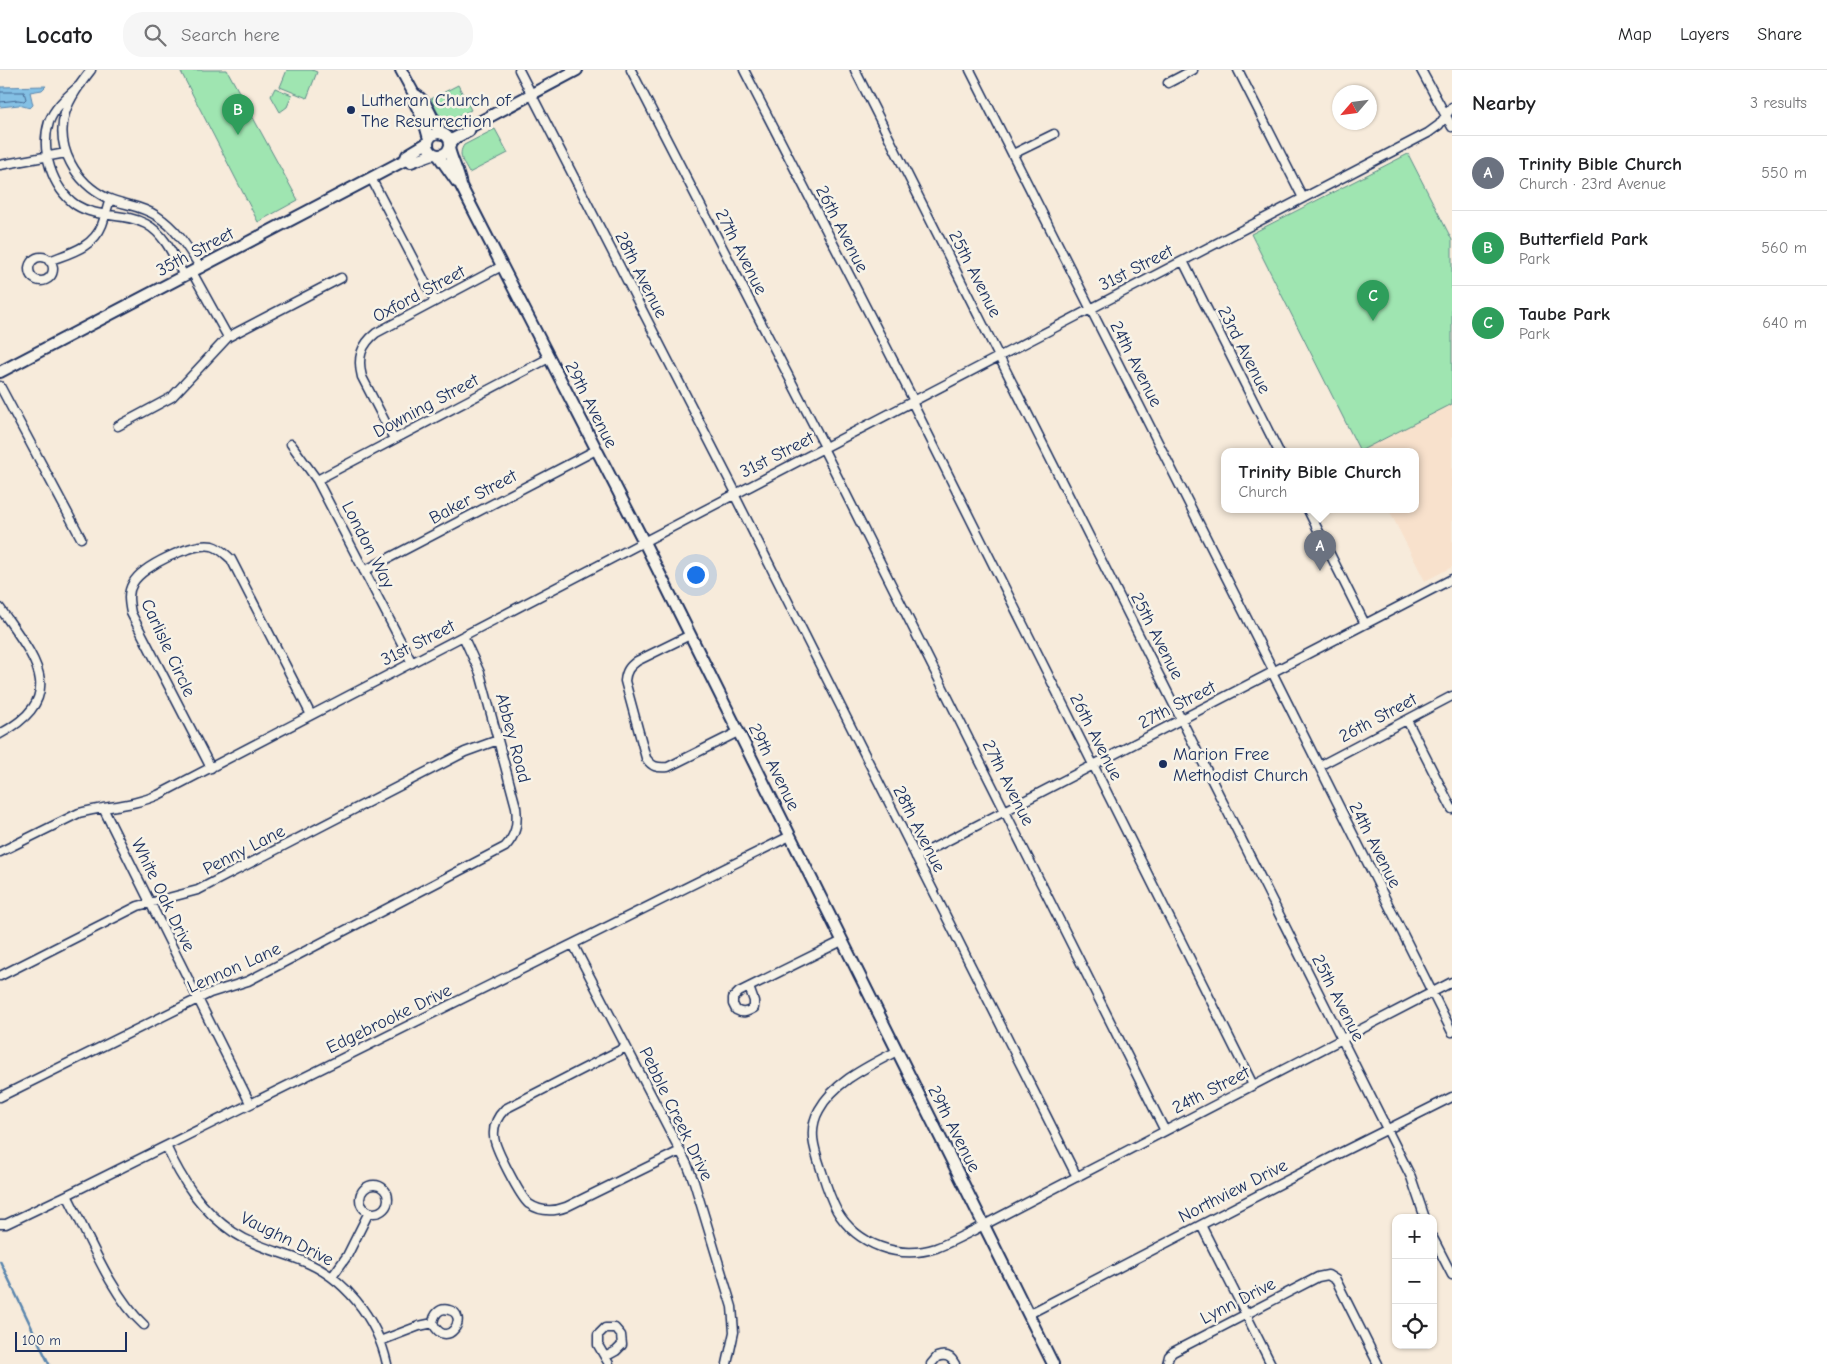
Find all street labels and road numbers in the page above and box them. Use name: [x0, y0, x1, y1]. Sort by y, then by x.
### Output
street label: 26th Avenue: [811, 182, 873, 276]
street label: 27th Avenue: [710, 206, 772, 298]
street label: 35th Street: [153, 222, 238, 281]
street label: 25th Avenue: [944, 227, 1006, 321]
street label: 28th Avenue: [610, 228, 672, 322]
street label: 31st Street: [1096, 240, 1177, 296]
street label: Oxford Street: [369, 260, 470, 327]
street label: 23rd Avenue: [1213, 303, 1275, 397]
street label: 24th Avenue: [1105, 318, 1167, 410]
street label: 29th Avenue: [560, 358, 622, 452]
street label: Downing Street: [370, 369, 483, 443]
street label: 31st Street: [737, 427, 818, 483]
street label: Baker Street: [426, 465, 521, 529]
street label: London Way: [337, 498, 399, 593]
street label: 25th Avenue: [1126, 589, 1188, 683]
street label: Carlisle Circle: [136, 596, 200, 700]
street label: 31st Street: [378, 615, 459, 671]
street label: 27th Street: [1135, 676, 1220, 733]
street label: 26th Street: [1336, 688, 1421, 747]
street label: 26th Avenue: [1065, 690, 1127, 784]
street label: Abbey Road: [491, 691, 535, 785]
street label: 29th Avenue: [744, 720, 804, 814]
street label: 27th Avenue: [977, 737, 1039, 829]
street label: 28th Avenue: [888, 782, 950, 876]
street label: 24th Avenue: [1344, 799, 1406, 891]
street label: Penny Lane: [199, 820, 289, 880]
street label: White Oak Drive: [127, 835, 199, 955]
street label: Lennon Lane: [184, 938, 284, 998]
street label: 25th Avenue: [1307, 951, 1369, 1045]
street label: Edgebrooke Drive: [323, 980, 455, 1058]
street label: Pebble Creek Drive: [635, 1044, 717, 1184]
street label: 24th Street: [1169, 1061, 1254, 1118]
street label: 29th Avenue: [923, 1082, 985, 1176]
street label: Northview Drive: [1175, 1155, 1291, 1227]
street label: Vaughn Drive: [237, 1207, 337, 1271]
street label: Lynn Drive: [1197, 1273, 1279, 1329]

